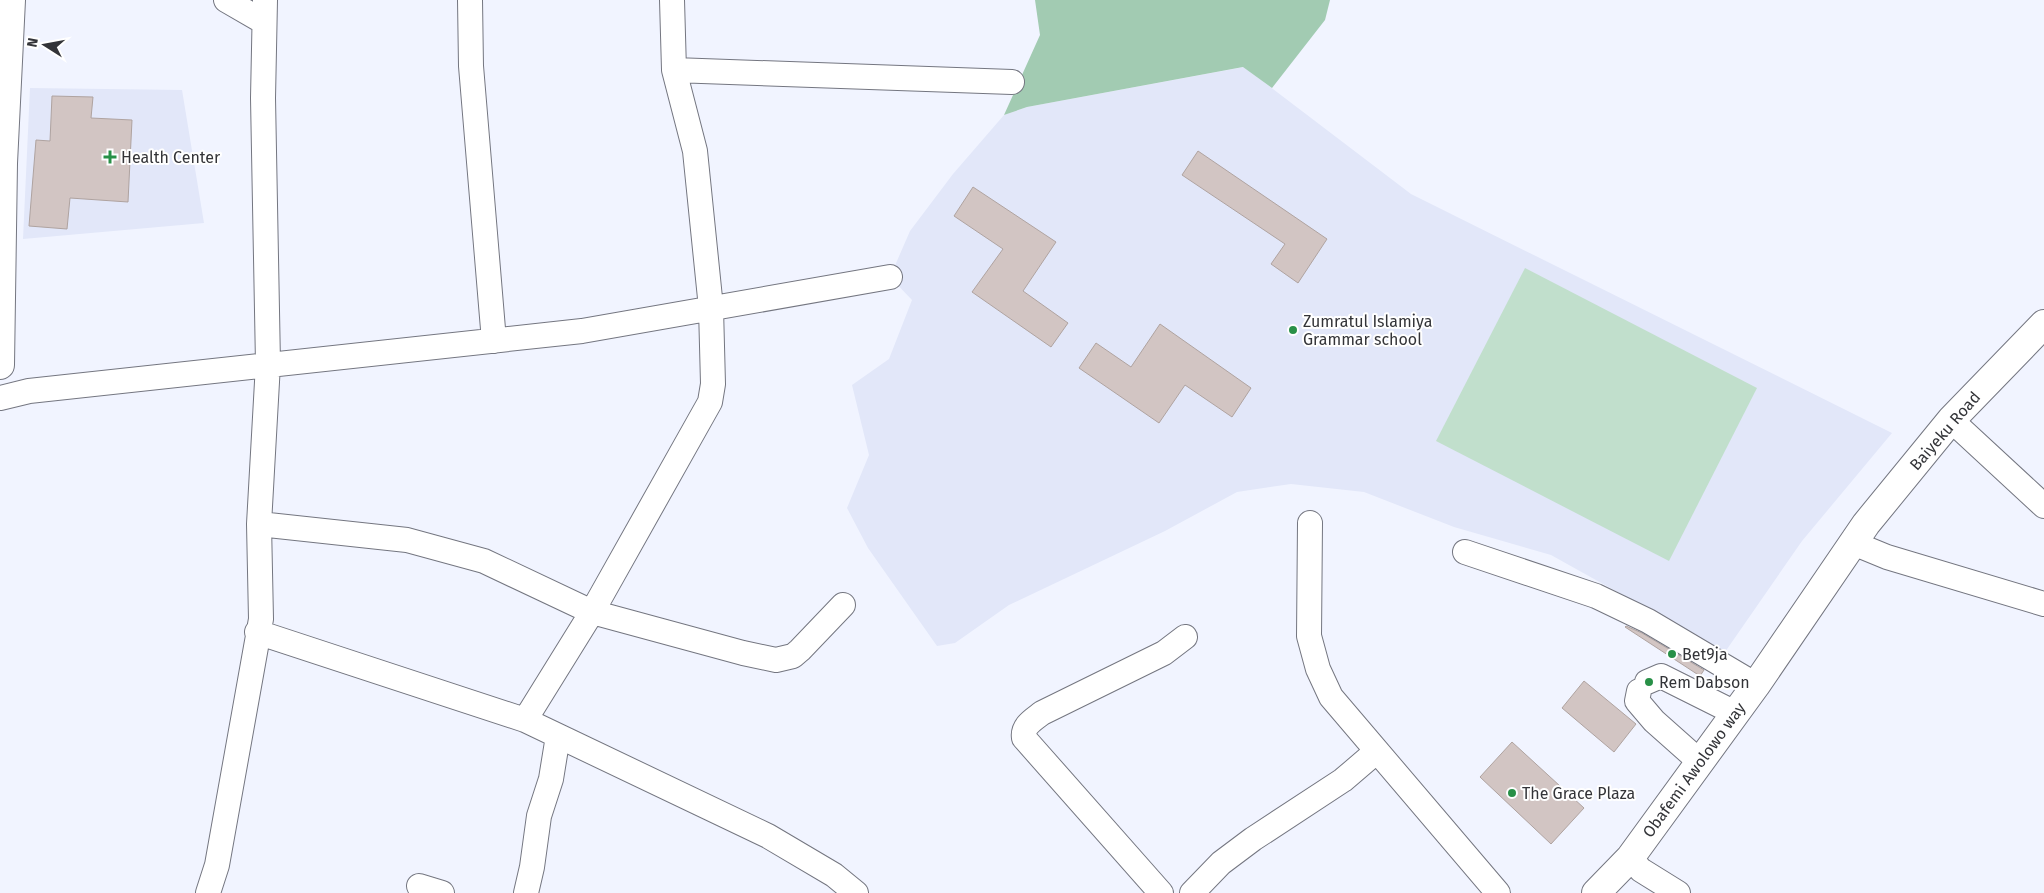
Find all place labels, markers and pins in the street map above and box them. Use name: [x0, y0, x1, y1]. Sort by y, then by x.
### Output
place label: Health Center: [121, 148, 221, 167]
marker: Health Center: [103, 150, 117, 164]
place label: Zumratul Islamiya Grammar school: [1303, 312, 1432, 349]
marker: Zumratul Islamiya Grammar school: [1287, 324, 1299, 336]
place label: Bet9ja: [1682, 645, 1728, 664]
marker: Bet9ja: [1666, 648, 1678, 660]
place label: Rem Dabson: [1659, 673, 1750, 692]
marker: Rem Dabson: [1643, 676, 1655, 688]
place label: The Grace Plaza: [1522, 784, 1635, 803]
marker: The Grace Plaza: [1506, 787, 1518, 799]

